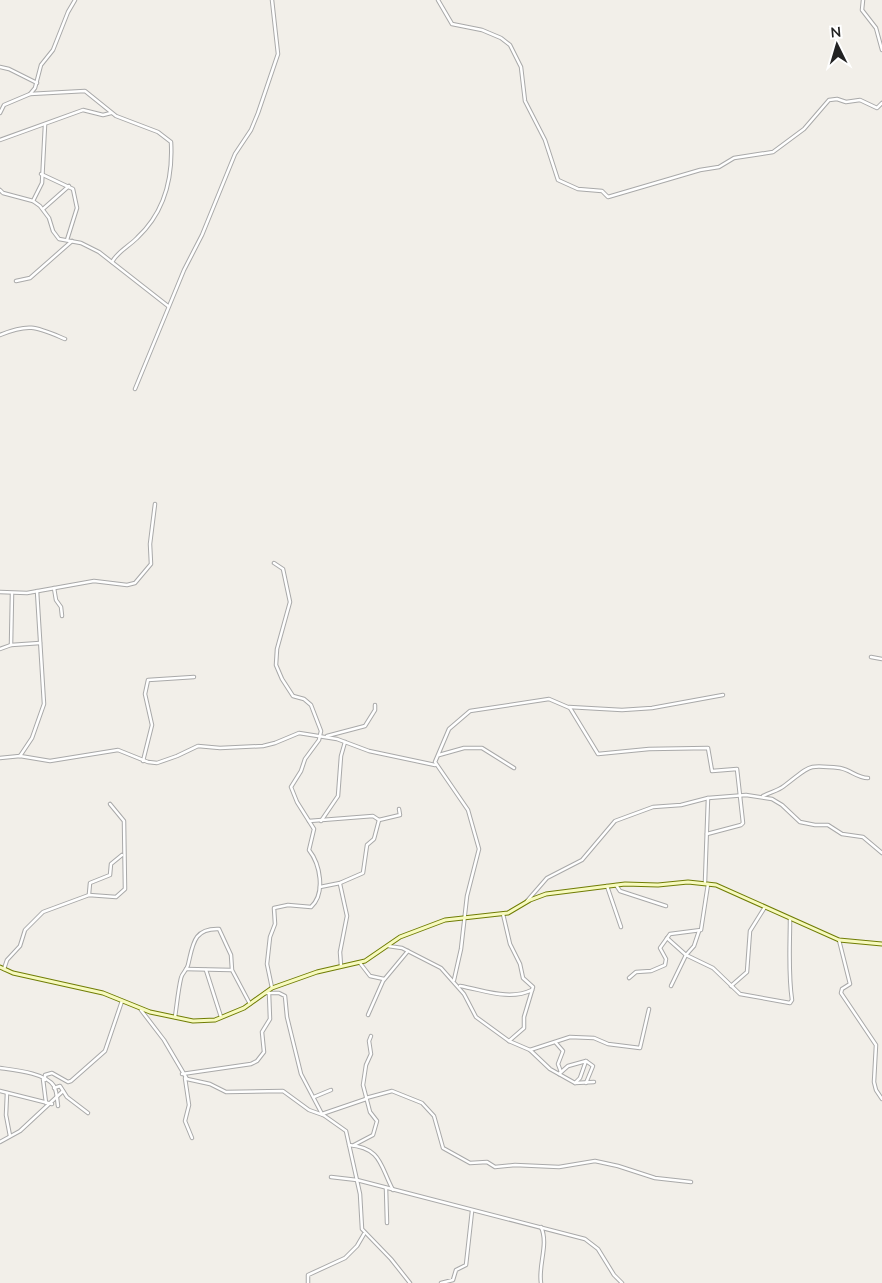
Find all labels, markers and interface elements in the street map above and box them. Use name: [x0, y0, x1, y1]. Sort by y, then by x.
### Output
north arrow: [812, 20, 862, 70]
text: N: [830, 23, 842, 41]

